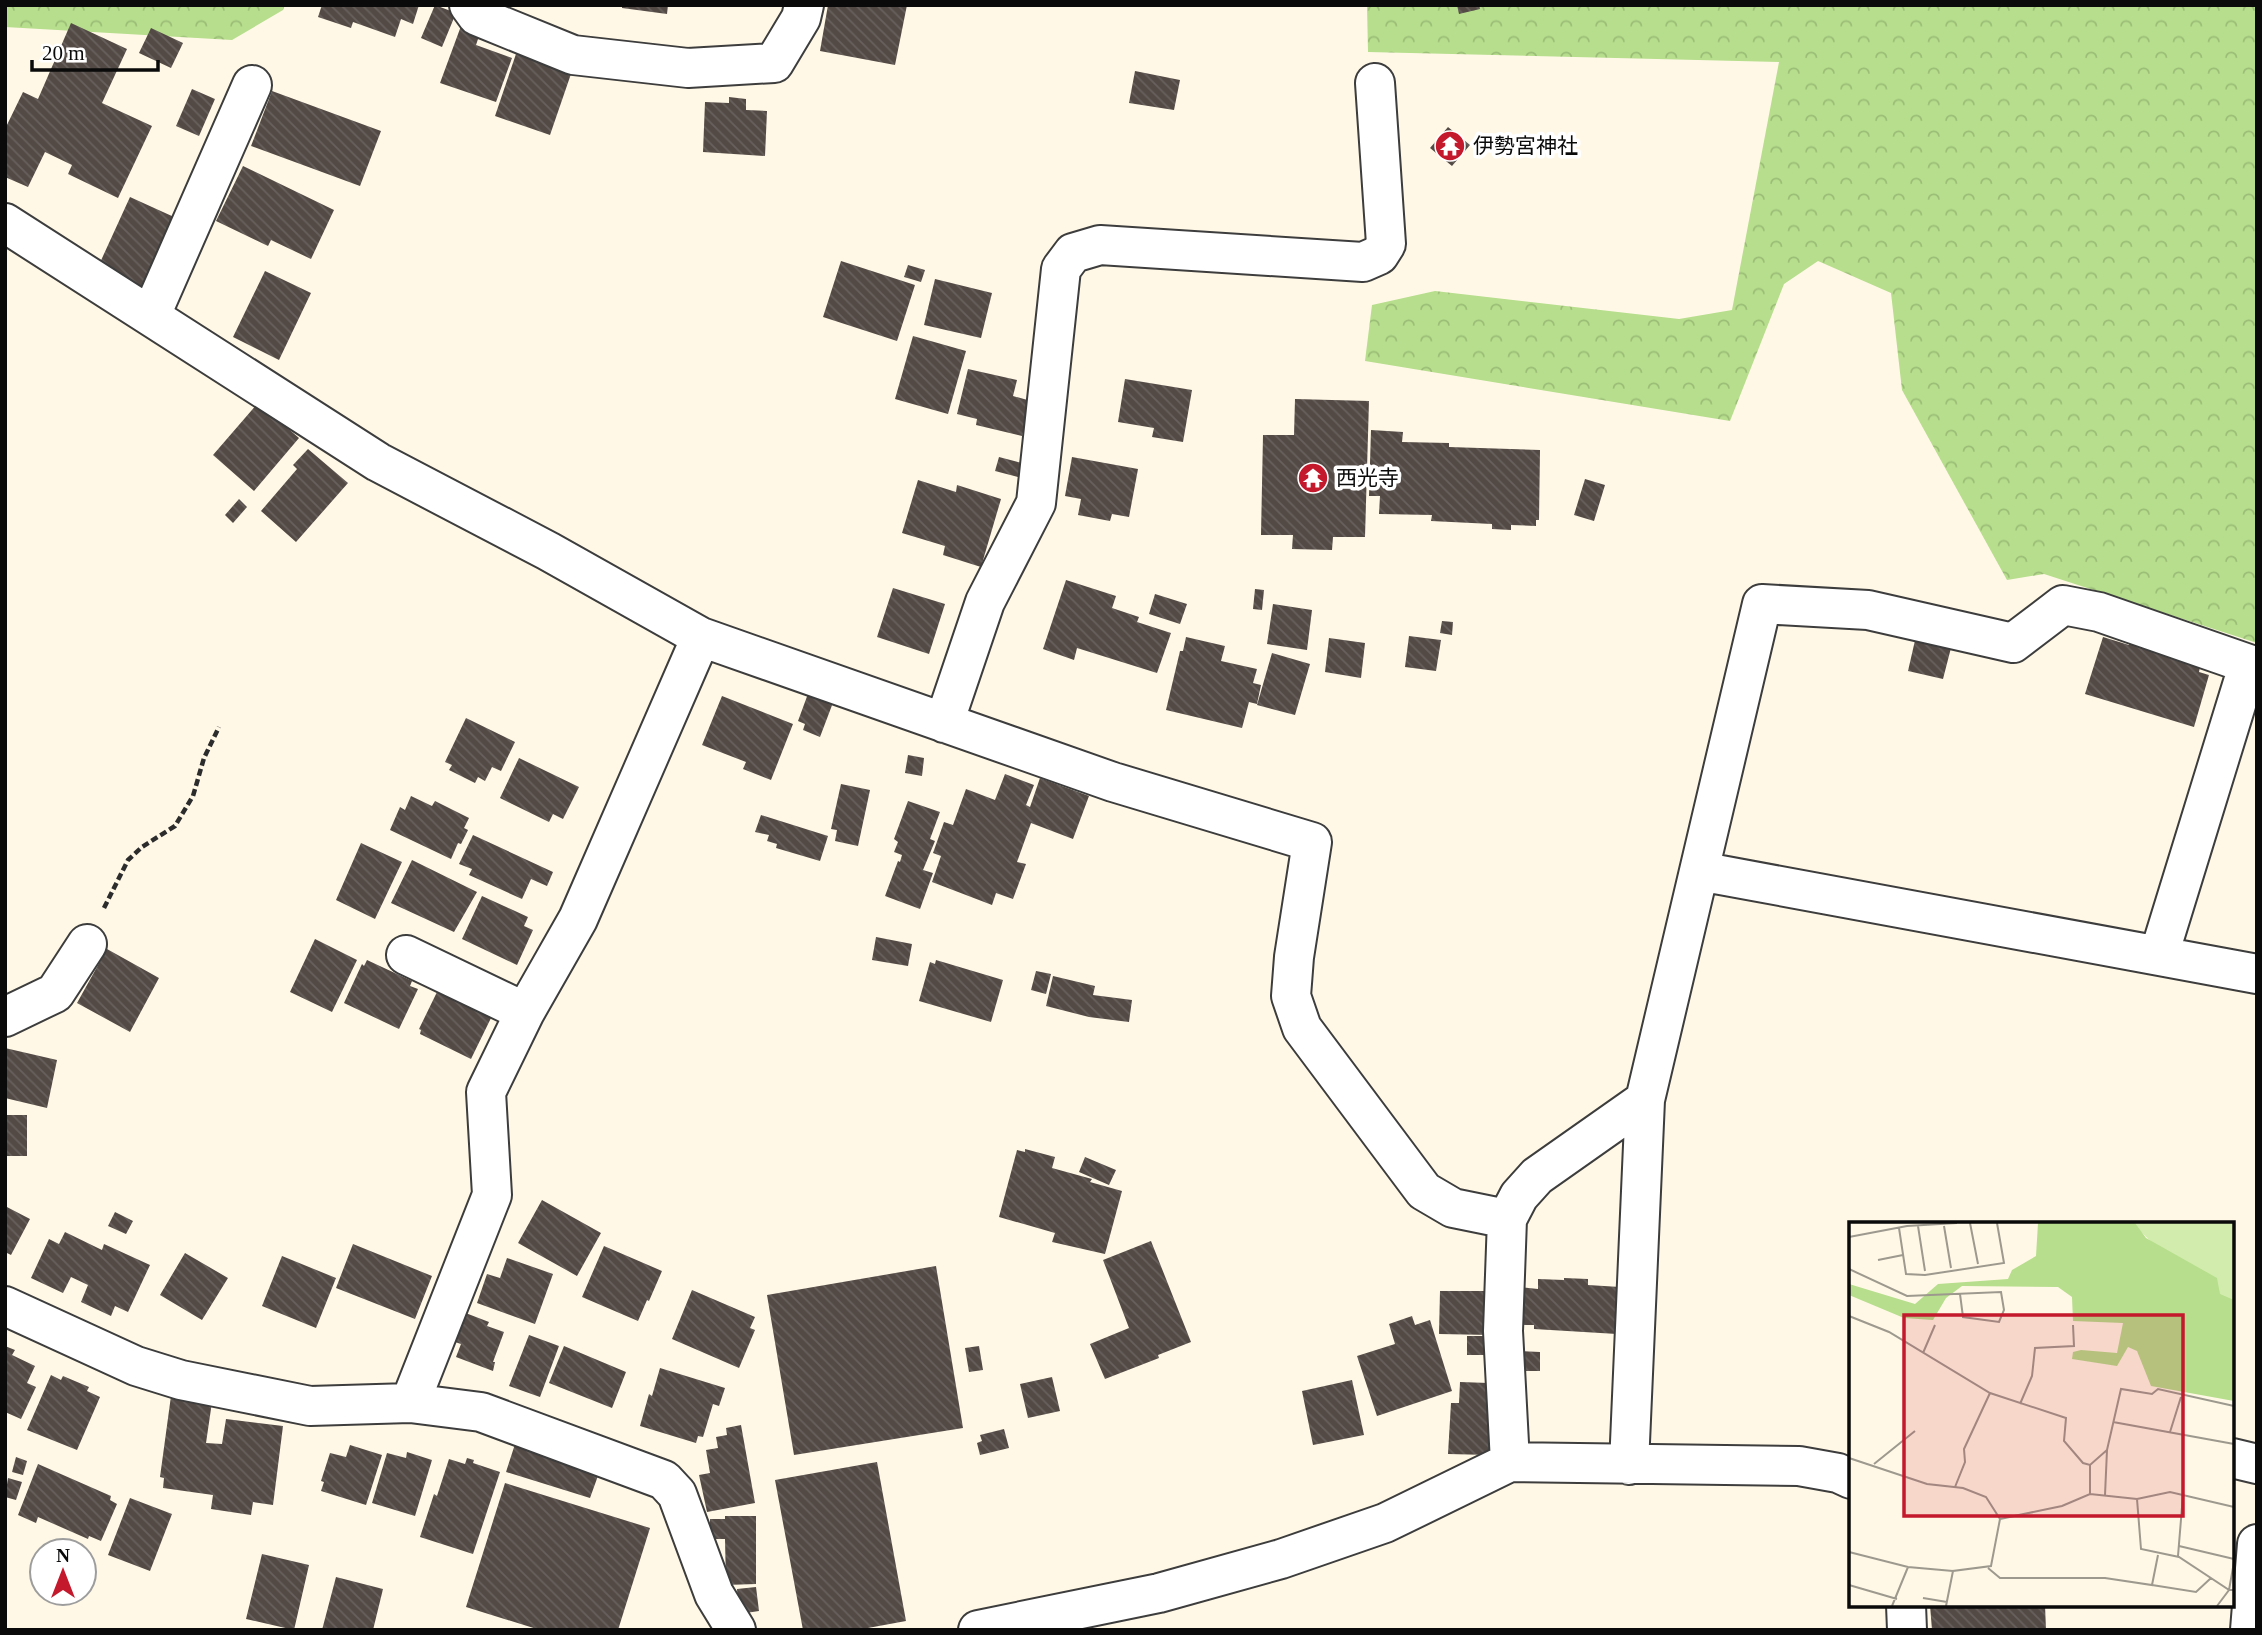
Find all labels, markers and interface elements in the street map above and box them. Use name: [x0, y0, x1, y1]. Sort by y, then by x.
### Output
scale bar: [32, 28, 158, 72]
text: 20 m: [42, 41, 85, 65]
temple icon: 伊勢宮神社: [1433, 129, 1467, 163]
place label: 伊勢宮神社: [1473, 134, 1578, 158]
temple icon: 西光寺: [1296, 461, 1330, 495]
place label: 西光寺: [1336, 466, 1399, 490]
inset map: [1849, 1222, 2234, 1607]
north arrow: [28, 1537, 98, 1607]
text: N: [56, 1545, 70, 1566]

